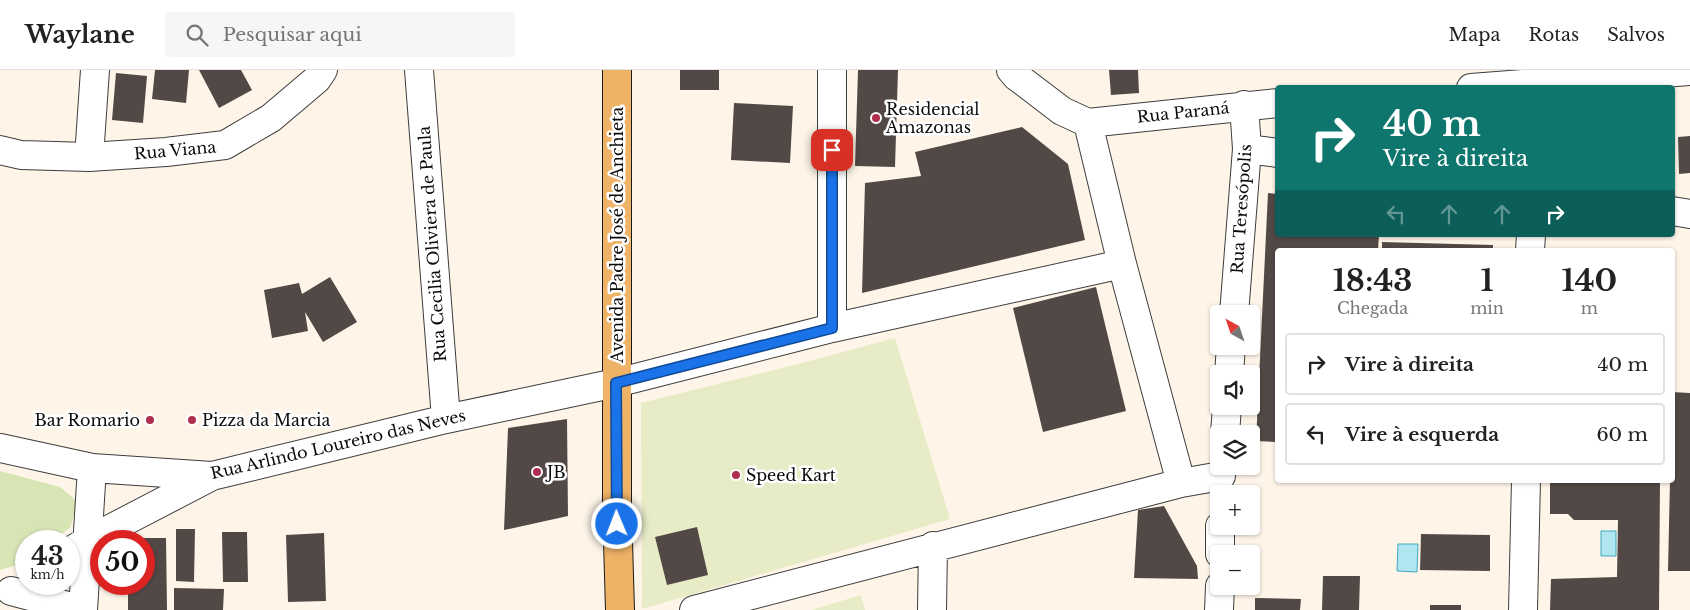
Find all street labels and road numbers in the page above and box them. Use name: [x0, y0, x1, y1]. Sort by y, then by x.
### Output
street label: Rua Paraná: [1136, 97, 1230, 127]
street label: Avenida Padre José de Anchieta: [607, 107, 627, 364]
street label: Rua Cecilia Oliviera de Paula: [414, 125, 450, 363]
street label: Rua Viana: [133, 136, 217, 164]
street label: Rua Teresópolis: [1226, 143, 1256, 275]
street label: Rua Arlindo Loureiro das Neves: [209, 405, 467, 483]

